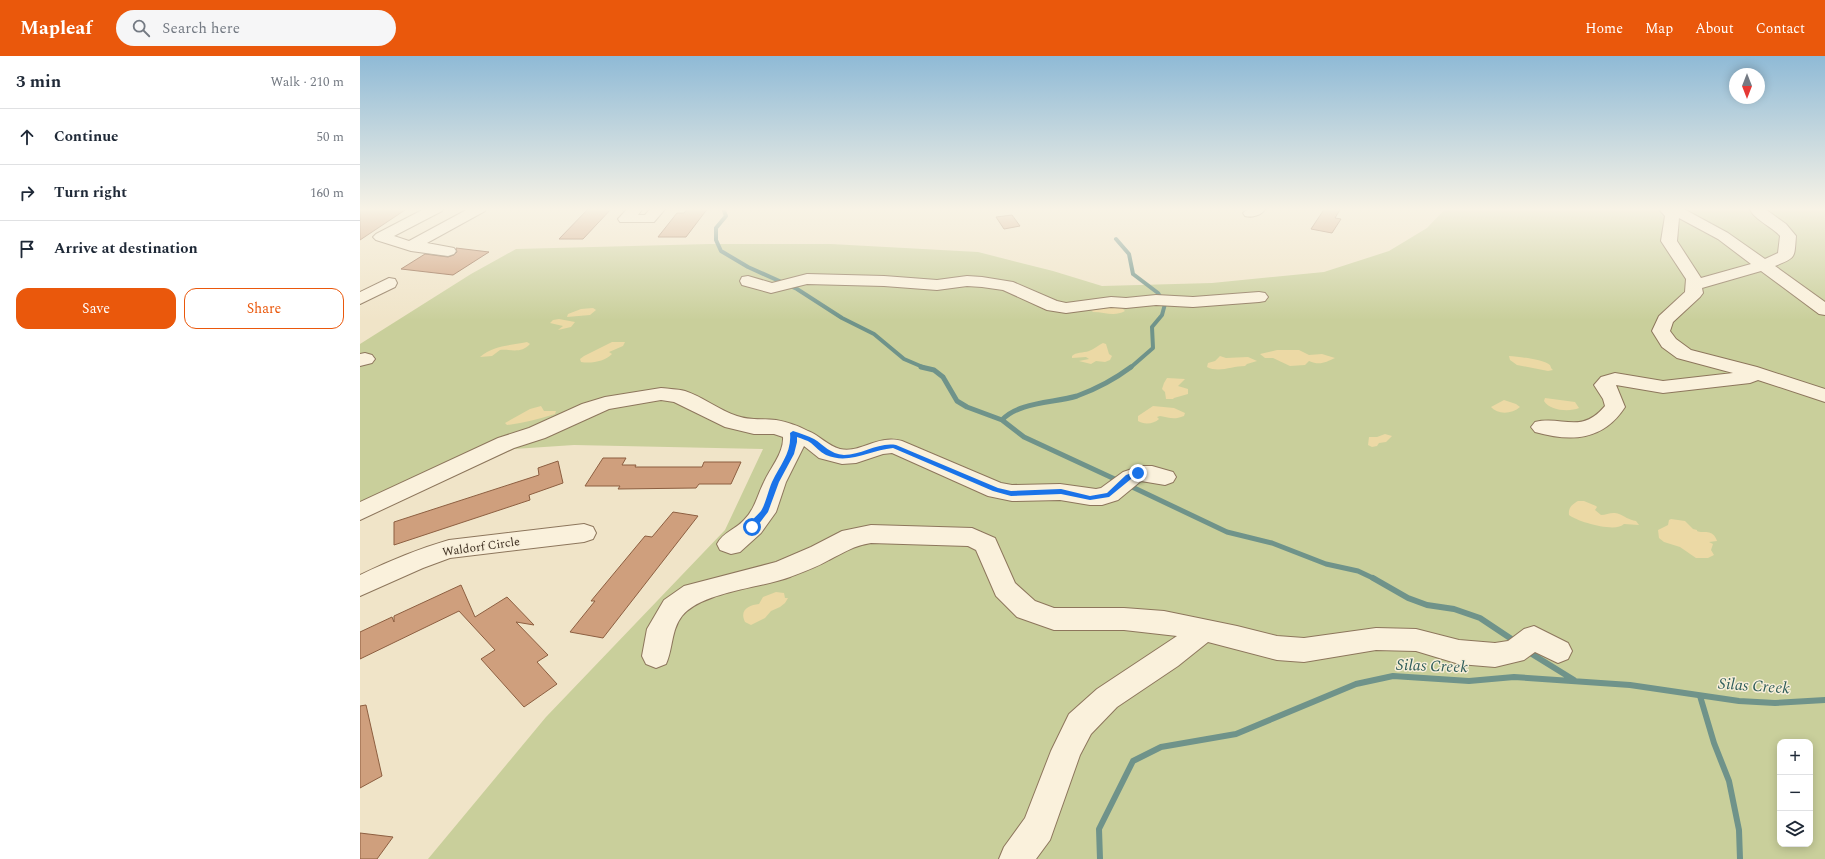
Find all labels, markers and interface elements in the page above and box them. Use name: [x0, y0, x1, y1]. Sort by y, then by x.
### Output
search box: [116, 10, 396, 46]
text: Mapleaf: [20, 14, 92, 43]
icon: search: [130, 17, 152, 39]
text: Search here: [162, 17, 240, 40]
text: Home: [1585, 18, 1623, 39]
text: Map: [1645, 18, 1673, 39]
text: About: [1695, 18, 1734, 39]
text: Contact: [1756, 18, 1805, 39]
north arrow: [1729, 68, 1765, 104]
text: 3 min: [16, 69, 61, 95]
text: Walk · 210 m: [270, 72, 344, 92]
text: Continue: [54, 125, 119, 148]
icon: ahead: [16, 126, 38, 148]
text: 50 m: [317, 127, 344, 147]
text: Turn right: [54, 181, 127, 204]
icon: right: [16, 182, 38, 204]
text: 160 m: [310, 183, 344, 203]
text: Arrive at destination: [54, 237, 198, 260]
icon: arrive: [16, 238, 38, 260]
button: Save: [16, 288, 176, 329]
button: Share: [184, 288, 344, 329]
route end: [1129, 464, 1147, 482]
route start: [743, 518, 761, 536]
street label: Waldorf Circle: [441, 532, 521, 562]
water label: Silas Creek: [1396, 653, 1469, 679]
water label: Silas Creek: [1717, 672, 1791, 701]
map controls: [1777, 739, 1813, 847]
button: +: [1777, 739, 1813, 775]
button: −: [1777, 775, 1813, 811]
button: layers: [1777, 811, 1813, 847]

